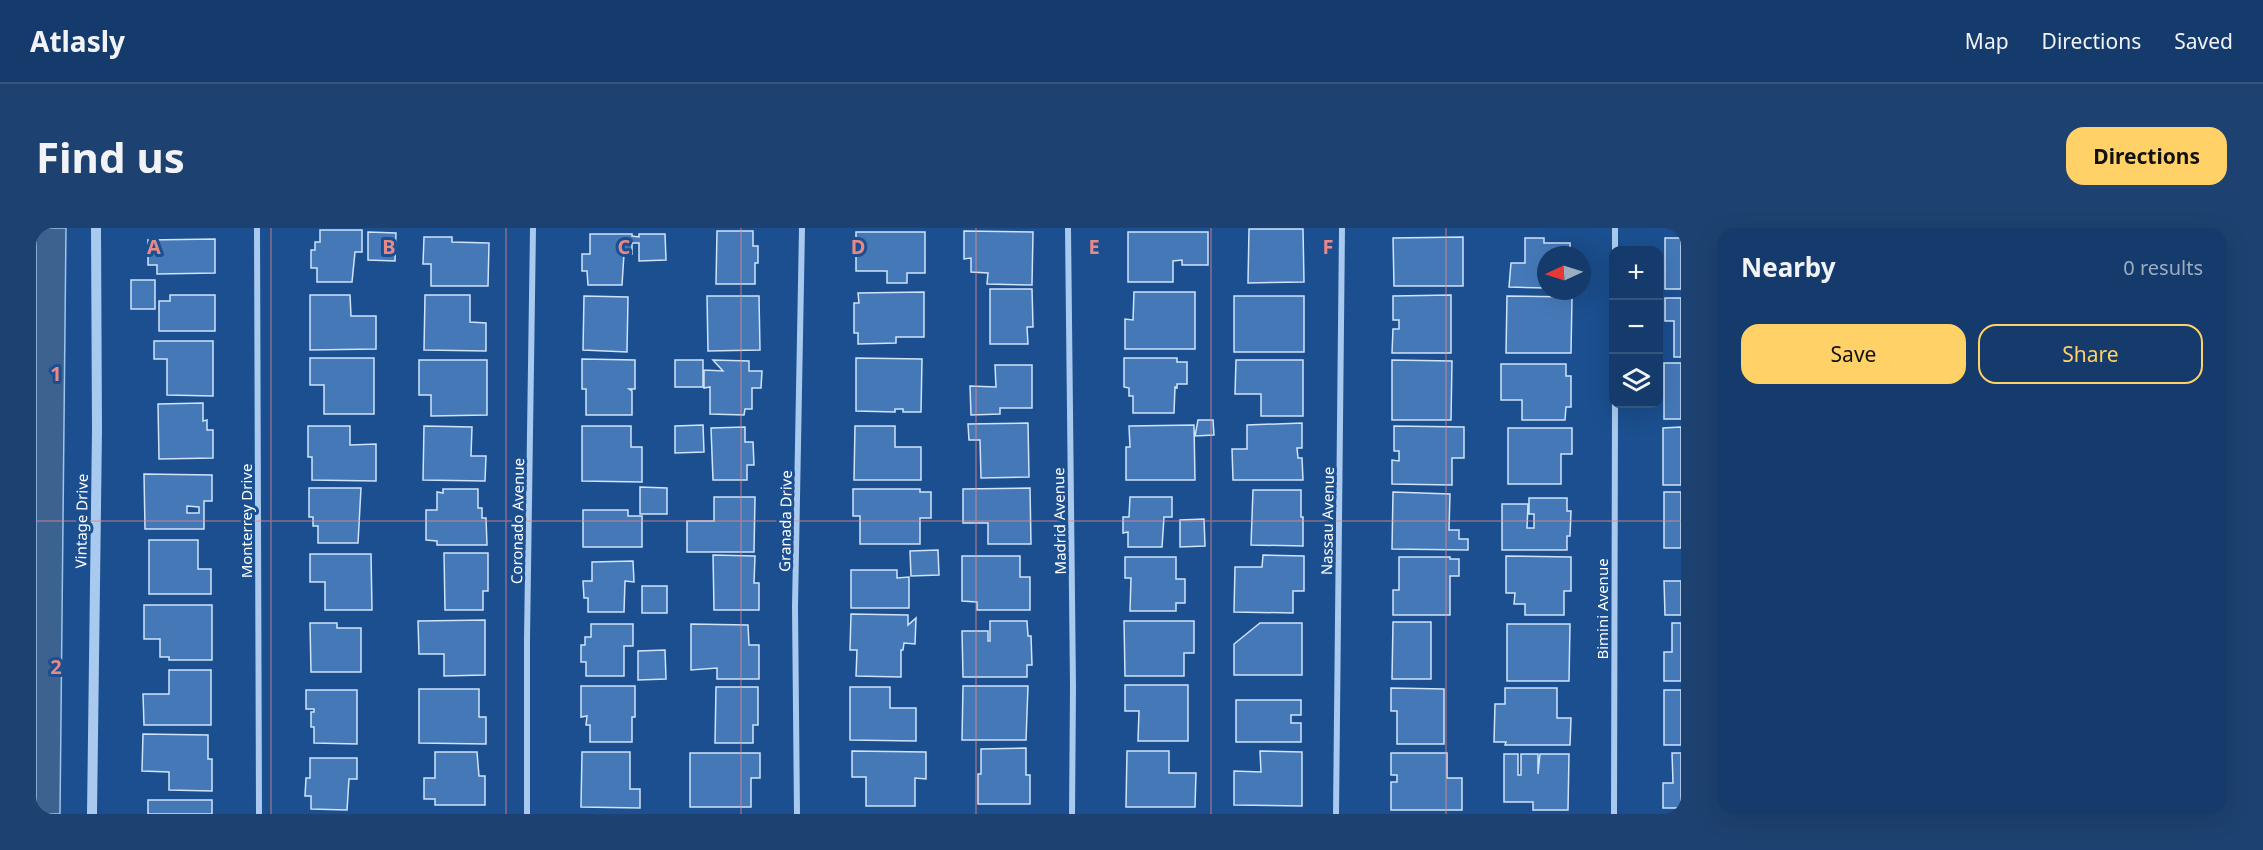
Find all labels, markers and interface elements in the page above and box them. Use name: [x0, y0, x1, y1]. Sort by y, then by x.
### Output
text: Atlasly: [30, 22, 125, 60]
text: Map: [1965, 27, 2009, 55]
text: Directions: [2042, 27, 2141, 55]
text: Saved: [2174, 27, 2233, 55]
button: Directions: [2066, 127, 2227, 185]
text: Find us: [36, 128, 185, 185]
text: A: [147, 233, 161, 260]
text: B: [382, 233, 396, 260]
text: C: [618, 233, 631, 260]
text: D: [851, 233, 865, 260]
text: E: [1088, 233, 1100, 260]
text: F: [1323, 233, 1333, 260]
north arrow: [1537, 246, 1591, 300]
map controls: [1609, 246, 1663, 408]
button: +: [1609, 246, 1663, 300]
text: Nearby: [1741, 249, 1836, 285]
text: 0 results: [2123, 254, 2203, 281]
button: −: [1609, 300, 1663, 354]
button: Save: [1741, 324, 1966, 384]
button: Share: [1978, 324, 2203, 384]
button: layers: [1609, 354, 1663, 408]
text: 1: [50, 360, 62, 387]
street label: Coronado Avenue: [506, 458, 528, 584]
street label: Monterrey Drive: [236, 464, 256, 578]
street label: Madrid Avenue: [1048, 467, 1070, 575]
street label: Nassau Avenue: [1316, 467, 1338, 575]
street label: Granada Drive: [774, 470, 796, 572]
street label: Vintage Drive: [70, 474, 92, 568]
street label: Bimini Avenue: [1592, 558, 1612, 660]
text: 2: [50, 653, 62, 680]

